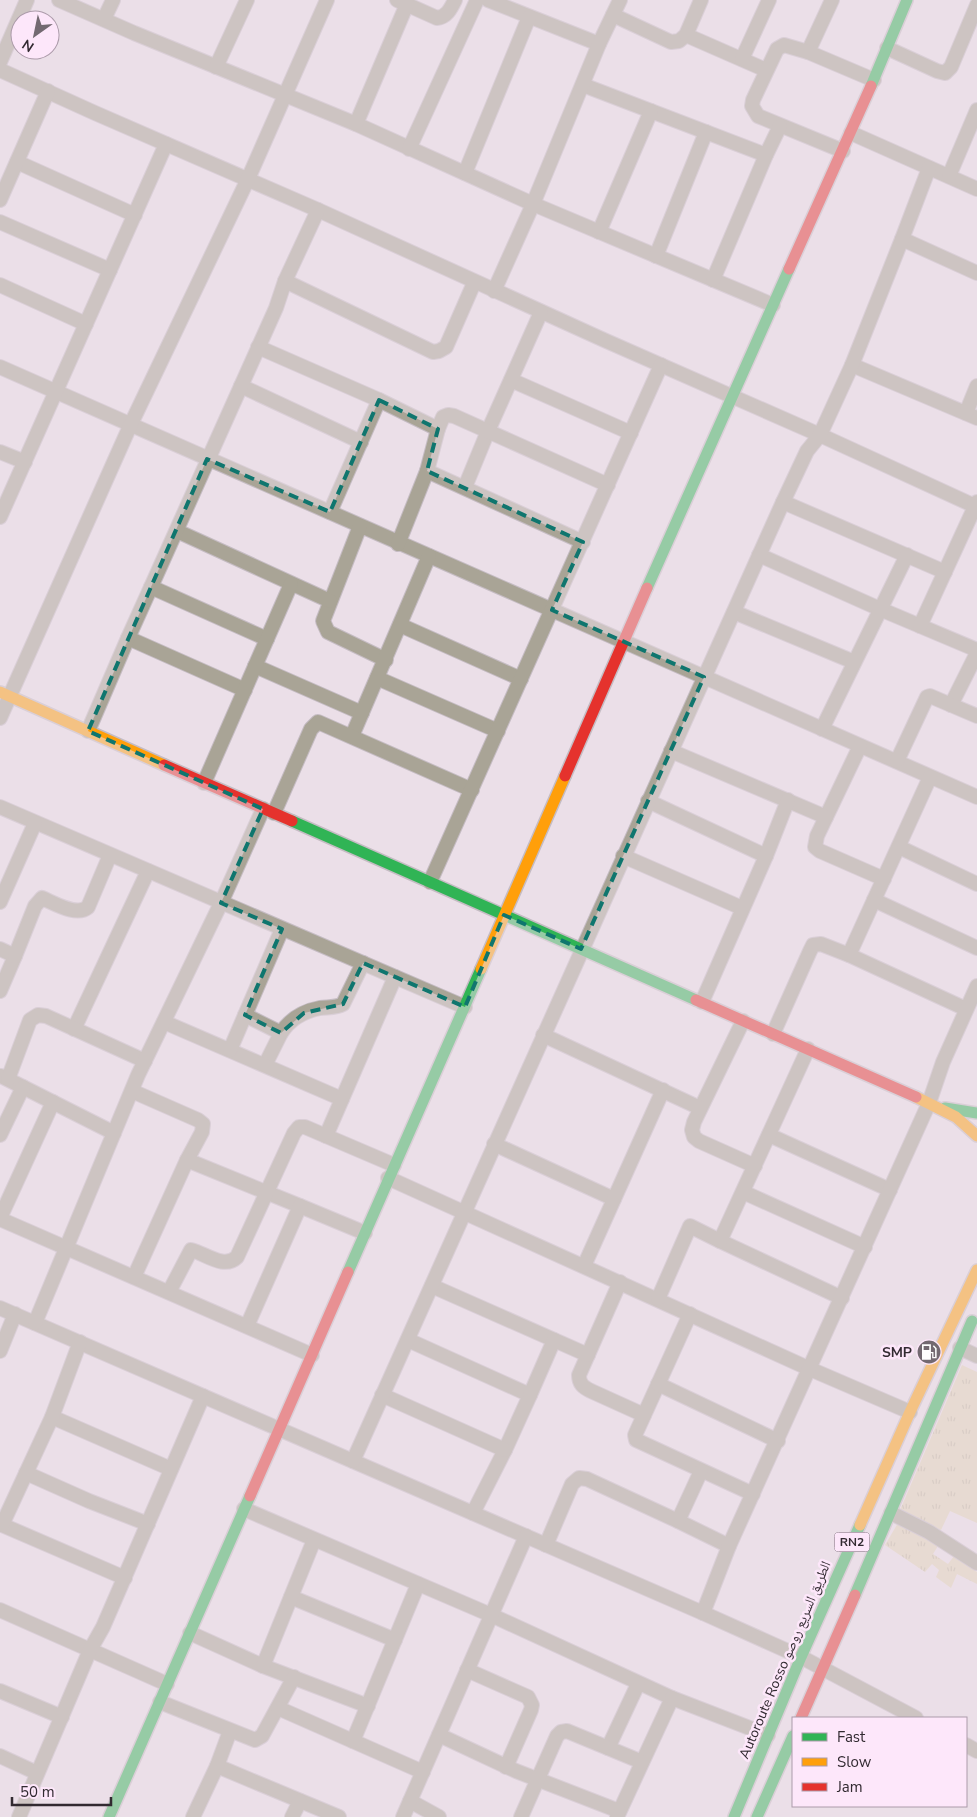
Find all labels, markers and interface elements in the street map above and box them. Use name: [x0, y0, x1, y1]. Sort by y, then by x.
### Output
north arrow: [10, 10, 60, 60]
text: N: [19, 35, 38, 56]
fuel station icon: SMP: [916, 1339, 942, 1365]
place label: SMP: [882, 1343, 912, 1362]
road number: RN2: [834, 1532, 870, 1551]
street label: Autoroute Rosso الطريق السريع روصو: [735, 1558, 835, 1762]
legend: [792, 1717, 967, 1807]
text: Fast: [837, 1727, 866, 1747]
text: Slow: [837, 1752, 872, 1772]
scale bar: [12, 1774, 111, 1806]
text: Jam: [836, 1777, 863, 1797]
text: 50 m: [20, 1782, 55, 1802]

